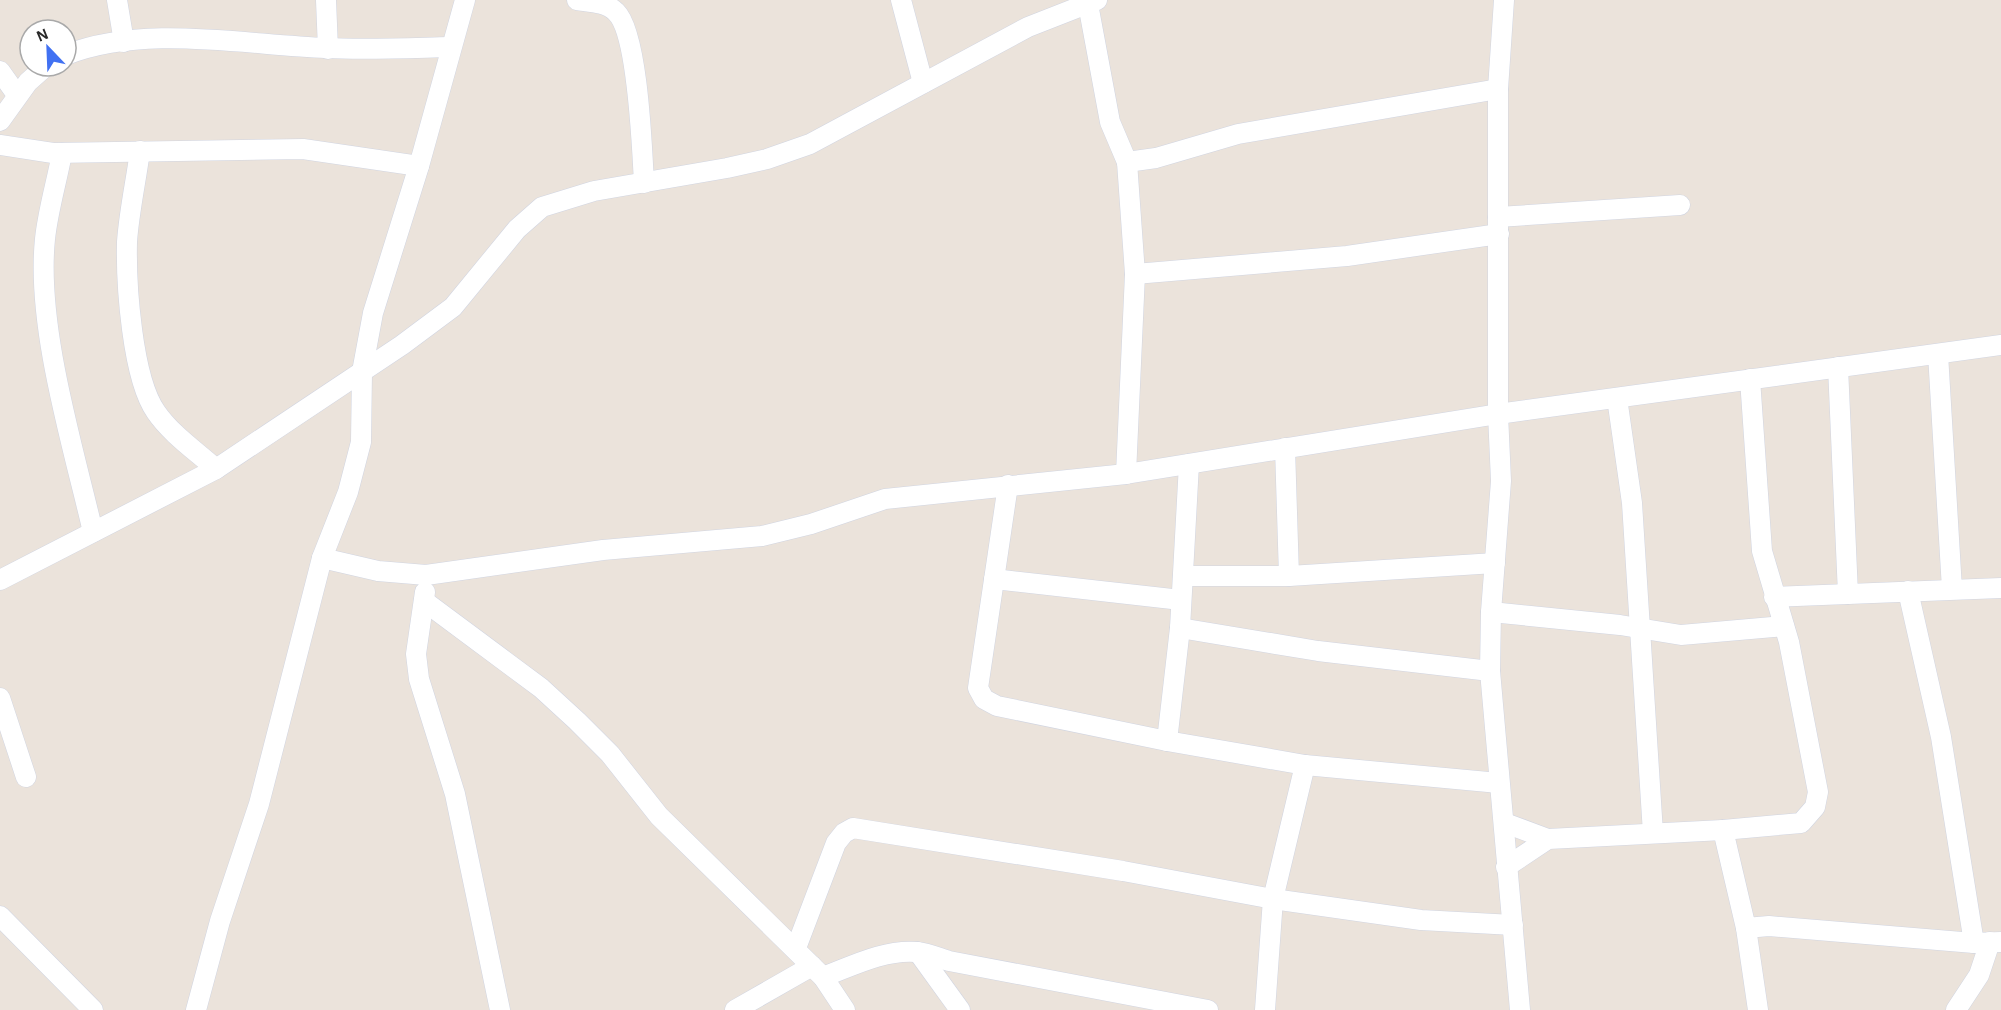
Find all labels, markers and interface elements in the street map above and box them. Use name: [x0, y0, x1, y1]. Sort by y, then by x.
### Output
north arrow: [18, 18, 78, 78]
text: N: [34, 26, 51, 45]

